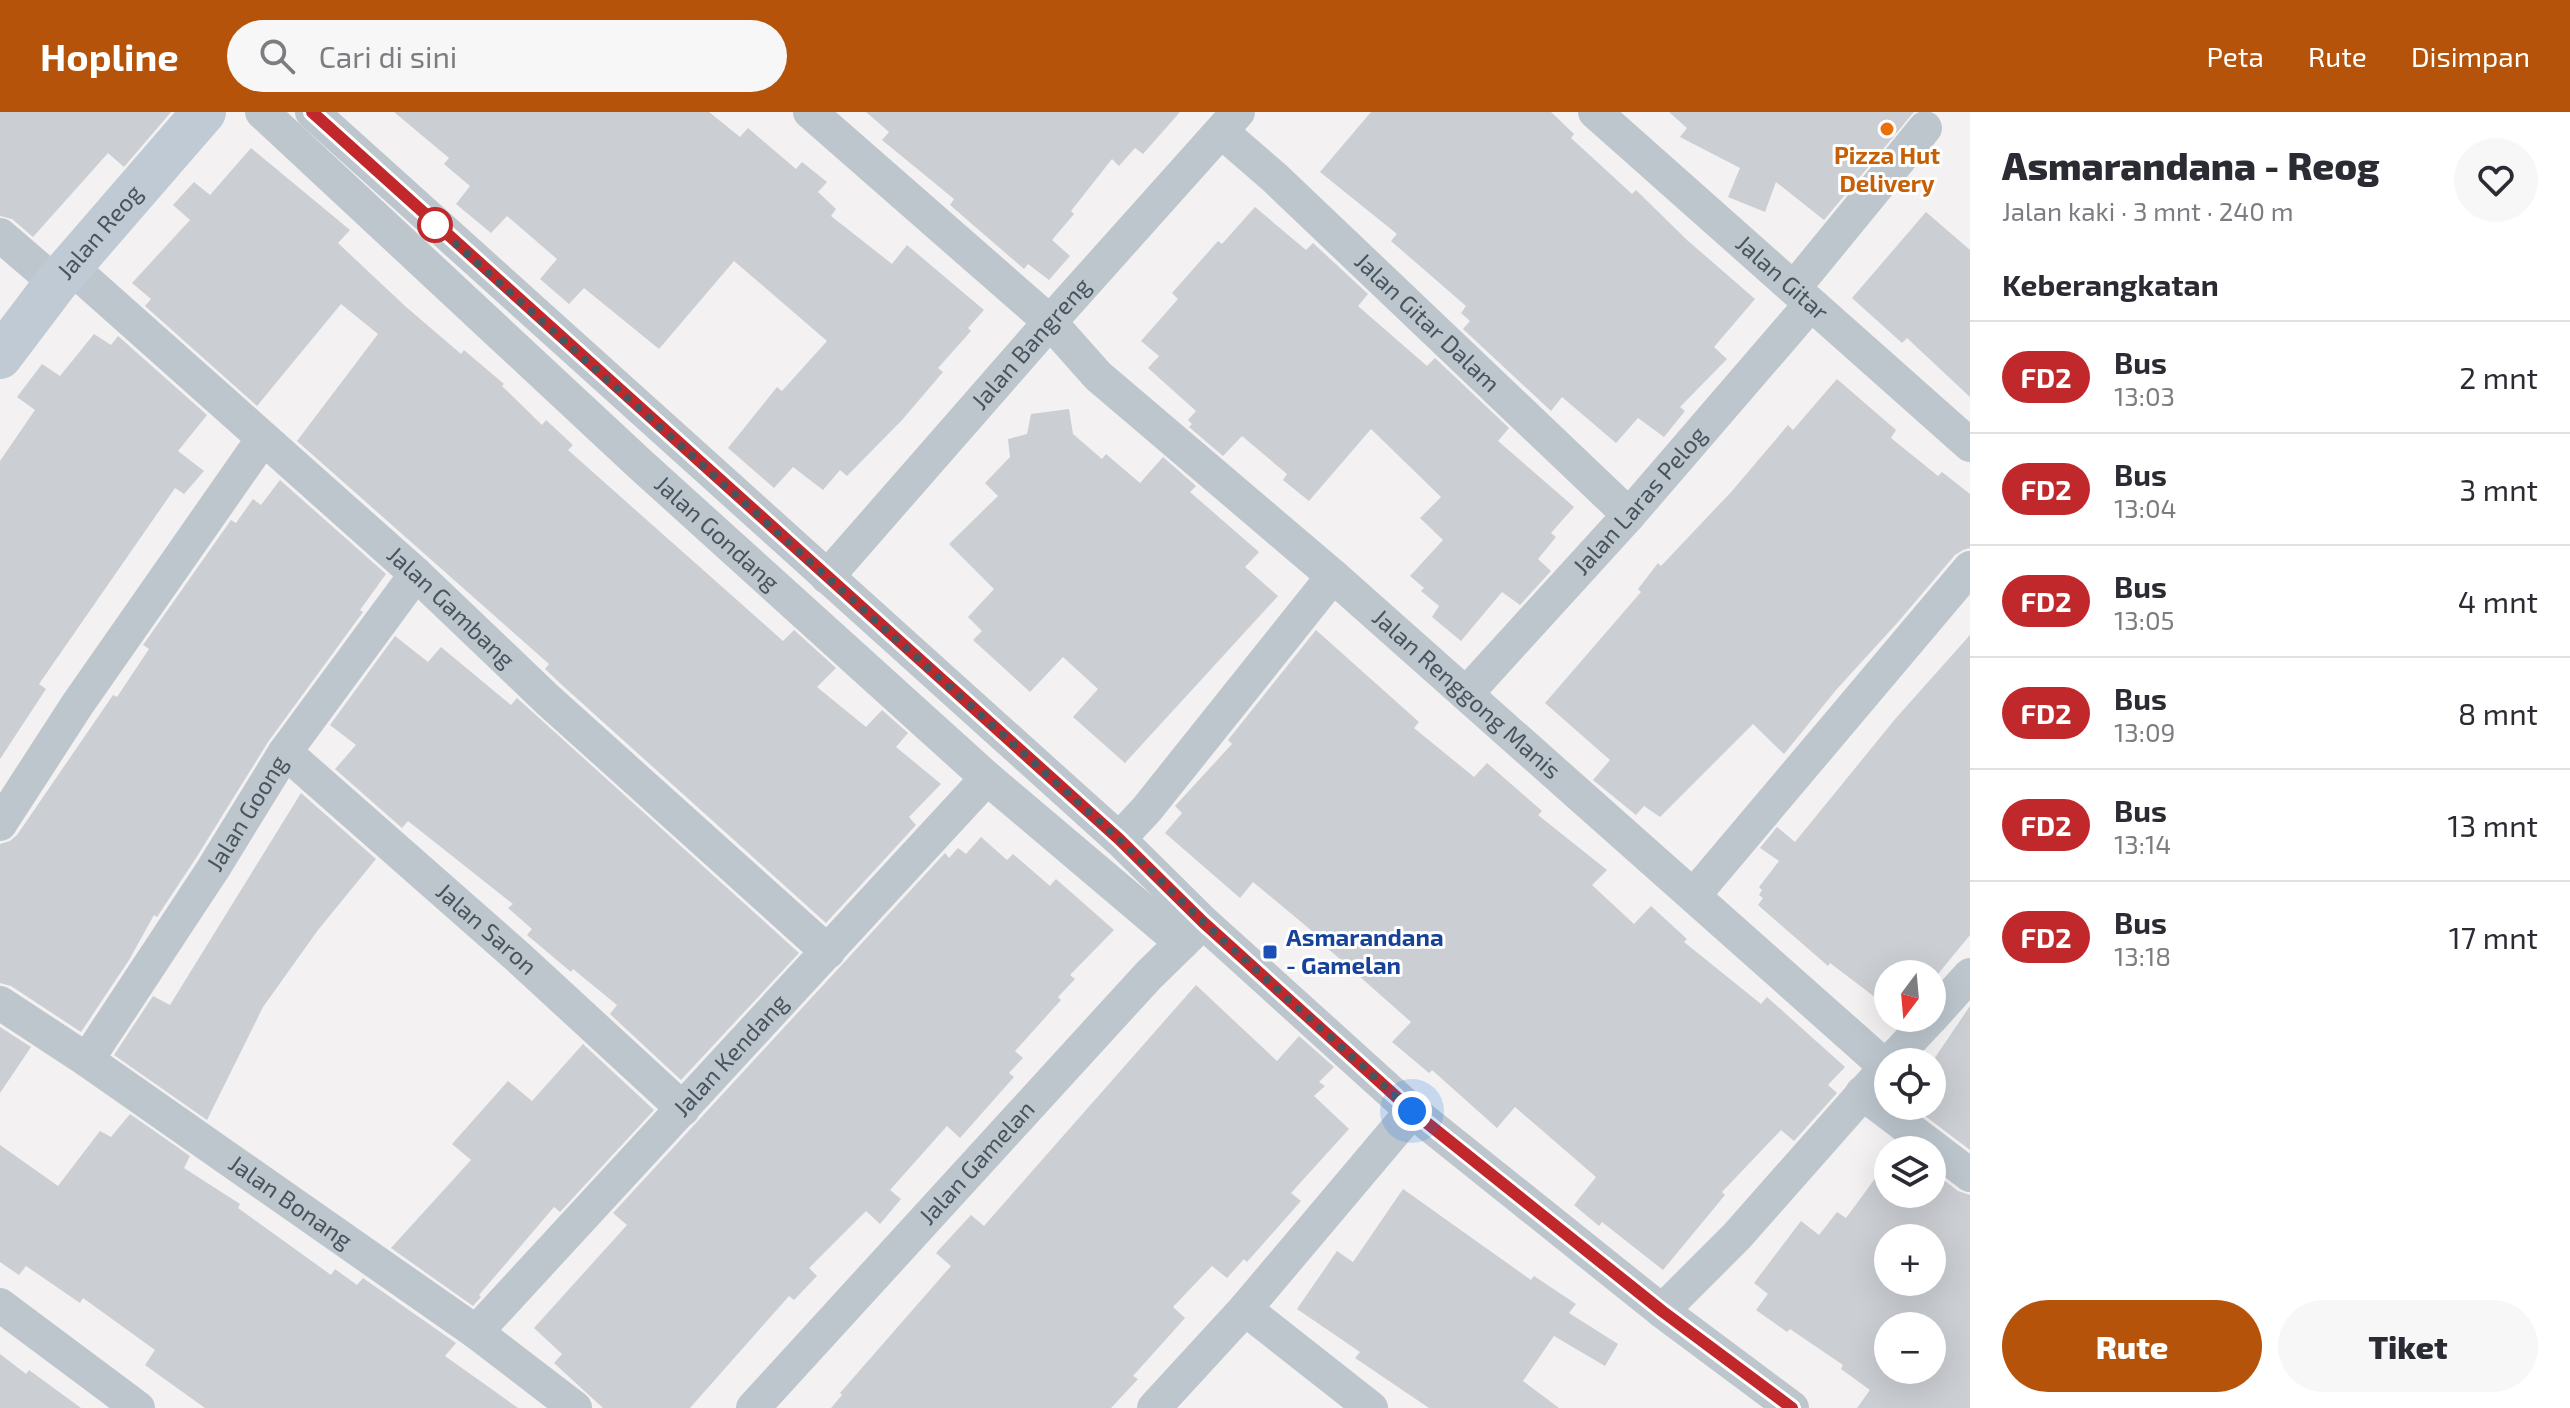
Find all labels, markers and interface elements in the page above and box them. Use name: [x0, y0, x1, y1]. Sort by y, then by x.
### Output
search box: [227, 20, 787, 92]
text: Hopline: [40, 33, 179, 79]
icon: search: [255, 34, 299, 78]
text: Cari di sini: [319, 38, 457, 74]
text: Peta: [2206, 39, 2264, 73]
text: Rute: [2308, 39, 2367, 73]
text: Disimpan: [2411, 39, 2530, 73]
marker: Pizza Hut Delivery: [1878, 120, 1896, 138]
button: heart: [2454, 138, 2538, 222]
place label: Pizza Hut Delivery: [1834, 140, 1940, 197]
text: Asmarandana - Reog: [2002, 142, 2380, 188]
street label: Jalan Reog: [50, 178, 148, 284]
text: Jalan kaki · 3 mnt · 240 m: [2002, 195, 2294, 226]
unlabelled marker: [418, 208, 452, 242]
street label: Jalan Gitar: [1731, 228, 1835, 326]
street label: Jalan Gitar Dalam: [1349, 246, 1507, 397]
text: Keberangkatan: [2002, 266, 2219, 302]
street label: Jalan Bangreng: [964, 271, 1096, 415]
text: Bus: [2114, 344, 2167, 380]
text: 2 mnt: [2459, 359, 2538, 395]
text: FD2: [2021, 360, 2072, 394]
text: 13:03: [2114, 380, 2175, 411]
street label: Jalan Laras Pelog: [1566, 420, 1712, 580]
text: Bus: [2114, 456, 2167, 492]
street label: Jalan Gondang: [649, 469, 786, 596]
text: 3 mnt: [2459, 471, 2538, 507]
text: FD2: [2021, 472, 2072, 506]
text: 13:04: [2114, 492, 2177, 523]
street label: Jalan Gambang: [382, 539, 521, 673]
text: Bus: [2114, 568, 2167, 604]
text: 4 mnt: [2458, 583, 2538, 619]
text: FD2: [2021, 584, 2072, 618]
street label: Jalan Renggong Manis: [1367, 602, 1567, 784]
text: 13:05: [2114, 604, 2175, 635]
text: Bus: [2114, 680, 2167, 716]
text: 8 mnt: [2458, 695, 2538, 731]
text: FD2: [2021, 696, 2072, 730]
text: 13:09: [2114, 716, 2176, 747]
street label: Jalan Goong: [199, 749, 292, 876]
text: Bus: [2114, 792, 2167, 828]
text: 13 mnt: [2448, 807, 2538, 843]
text: FD2: [2021, 808, 2072, 842]
text: 13:14: [2114, 828, 2171, 859]
street label: Jalan Saron: [431, 876, 544, 980]
text: Bus: [2114, 904, 2167, 940]
text: 17 mnt: [2449, 919, 2538, 955]
text: FD2: [2021, 920, 2072, 954]
place label: Asmarandana - Gamelan: [1286, 922, 1444, 979]
text: 13:18: [2114, 940, 2171, 971]
marker: Asmarandana - Gamelan: [1261, 943, 1279, 961]
north arrow: [1874, 960, 1946, 1032]
map controls: [1874, 960, 1946, 1384]
street label: Jalan Kendang: [666, 987, 793, 1122]
button: locate: [1874, 1048, 1946, 1120]
your location: [1392, 1091, 1432, 1131]
street label: Jalan Gamelan: [912, 1094, 1040, 1230]
button: layers: [1874, 1136, 1946, 1208]
street label: Jalan Bonang: [224, 1148, 358, 1254]
button: +: [1874, 1224, 1946, 1296]
button: Rute: [2002, 1300, 2262, 1392]
button: Tiket: [2278, 1300, 2538, 1392]
button: −: [1874, 1312, 1946, 1384]

